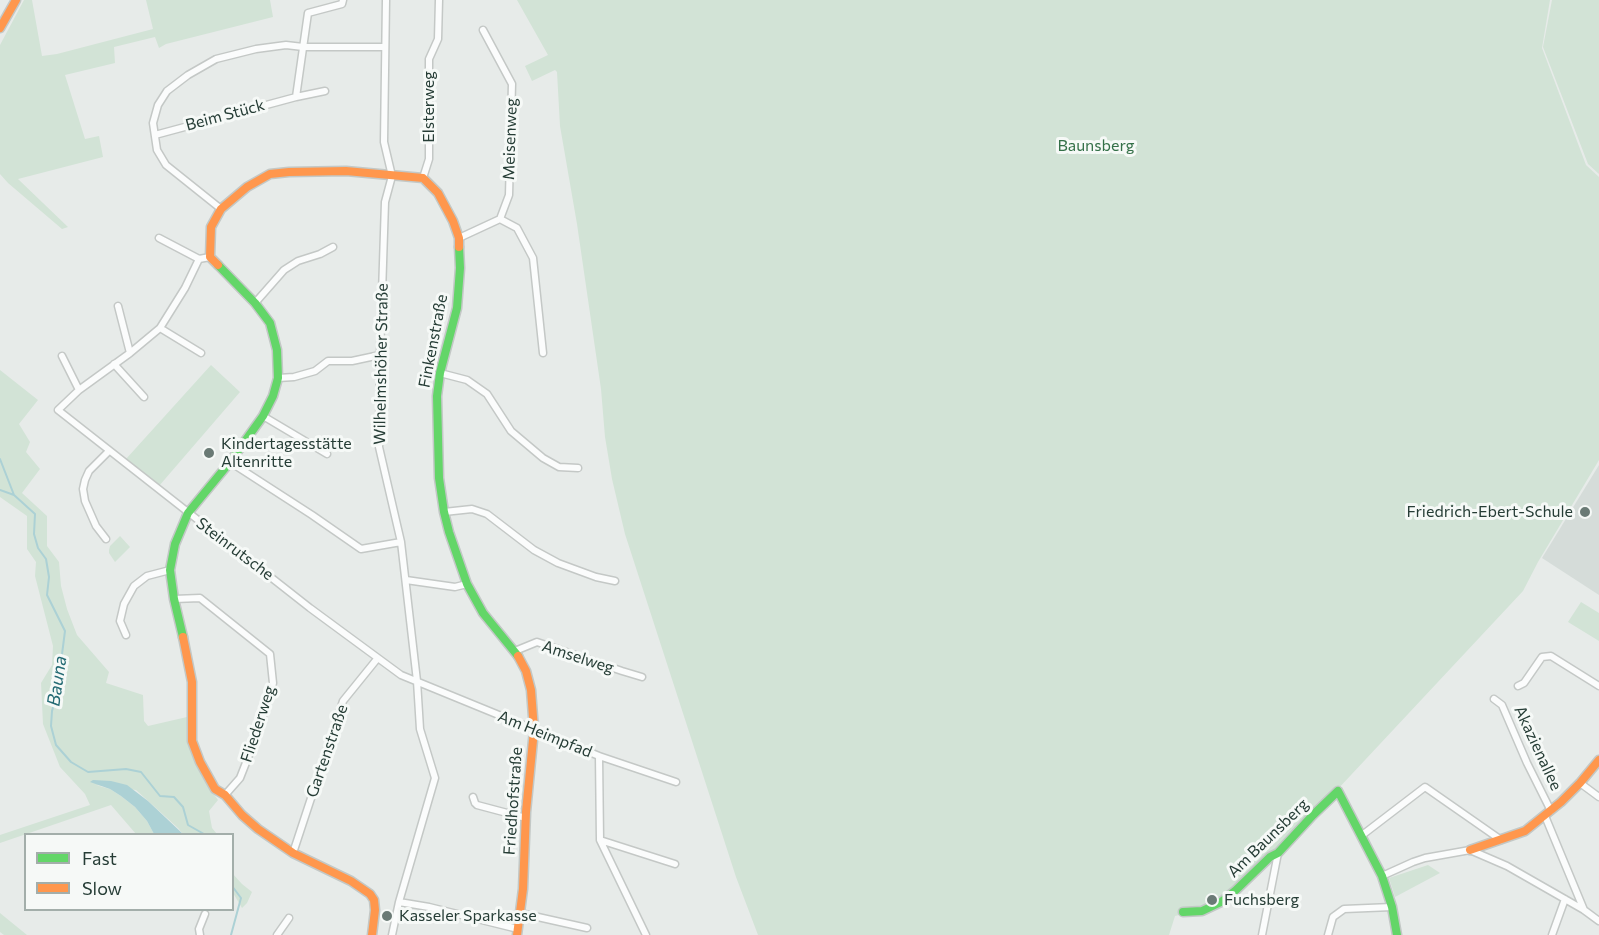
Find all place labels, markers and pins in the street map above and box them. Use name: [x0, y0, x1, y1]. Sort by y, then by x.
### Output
place label: Kindertagesstätte Altenritte: [221, 434, 352, 472]
marker: Kindertagesstätte Altenritte: [202, 446, 216, 460]
place label: Friedrich-Ebert-Schule: [1407, 502, 1573, 522]
marker: Friedrich-Ebert-Schule: [1578, 505, 1592, 519]
place label: Fuchsberg: [1224, 890, 1299, 910]
marker: Fuchsberg: [1205, 893, 1219, 907]
place label: Kasseler Sparkasse: [399, 906, 537, 926]
marker: Kasseler Sparkasse: [380, 909, 394, 923]

